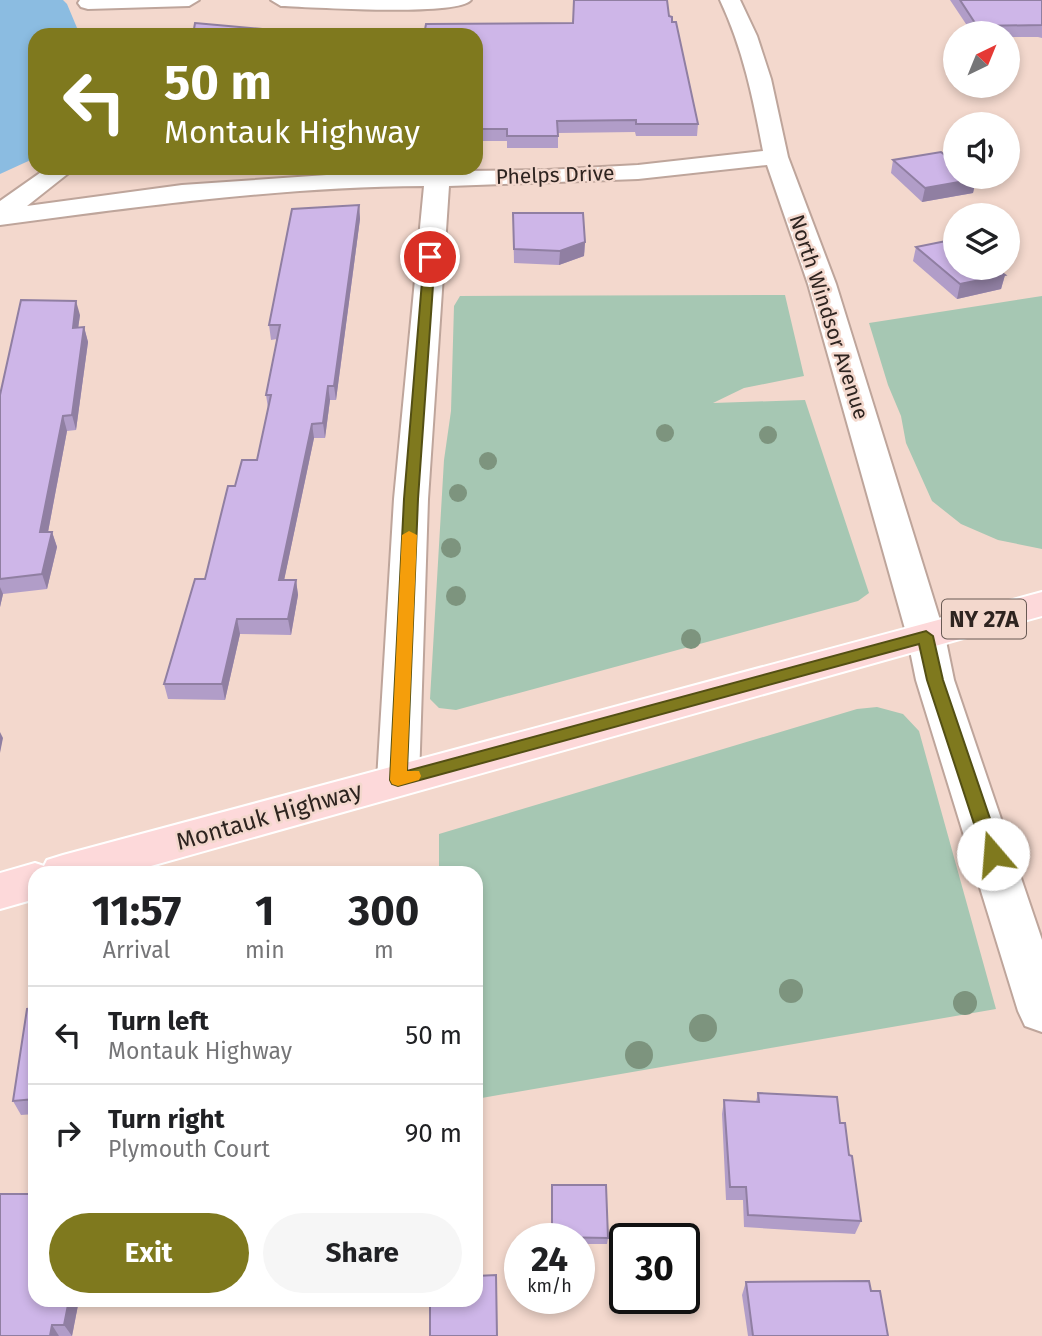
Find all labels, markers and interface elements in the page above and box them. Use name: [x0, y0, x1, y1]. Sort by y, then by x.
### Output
north arrow: [943, 21, 1020, 98]
map controls: [943, 21, 1020, 280]
text: 50 m: [164, 53, 272, 112]
icon: left: [49, 56, 140, 147]
button: sound: [943, 112, 1020, 189]
text: Montauk Highway: [164, 113, 420, 151]
street label: Phelps Drive: [495, 160, 615, 190]
button: layers: [943, 203, 1020, 280]
street label: North Windsor Avenue: [784, 211, 874, 423]
pin: [400, 227, 460, 287]
icon: arrive: [411, 238, 449, 276]
road number: NY 27A: [942, 600, 1026, 638]
street label: Montauk Highway: [173, 776, 365, 856]
position arrow: [956, 817, 1030, 891]
text: 11:57: [92, 886, 181, 936]
text: 1: [255, 886, 275, 936]
text: 300: [348, 886, 419, 936]
text: Arrival: [103, 936, 170, 964]
text: min: [245, 936, 285, 964]
text: m: [374, 936, 394, 964]
text: Turn left: [108, 1006, 209, 1037]
icon: left: [49, 1016, 87, 1054]
text: 50 m: [405, 1020, 462, 1051]
text: Montauk Highway: [108, 1037, 292, 1065]
text: Turn right: [108, 1104, 225, 1135]
icon: right: [49, 1114, 87, 1152]
text: 90 m: [405, 1118, 462, 1149]
text: Plymouth Court: [108, 1135, 270, 1163]
button: Exit: [49, 1213, 249, 1293]
button: Share: [263, 1213, 462, 1293]
speed limit sign: 30: [609, 1223, 700, 1314]
text: 24: [531, 1238, 568, 1280]
text: km/h: [527, 1275, 572, 1297]

